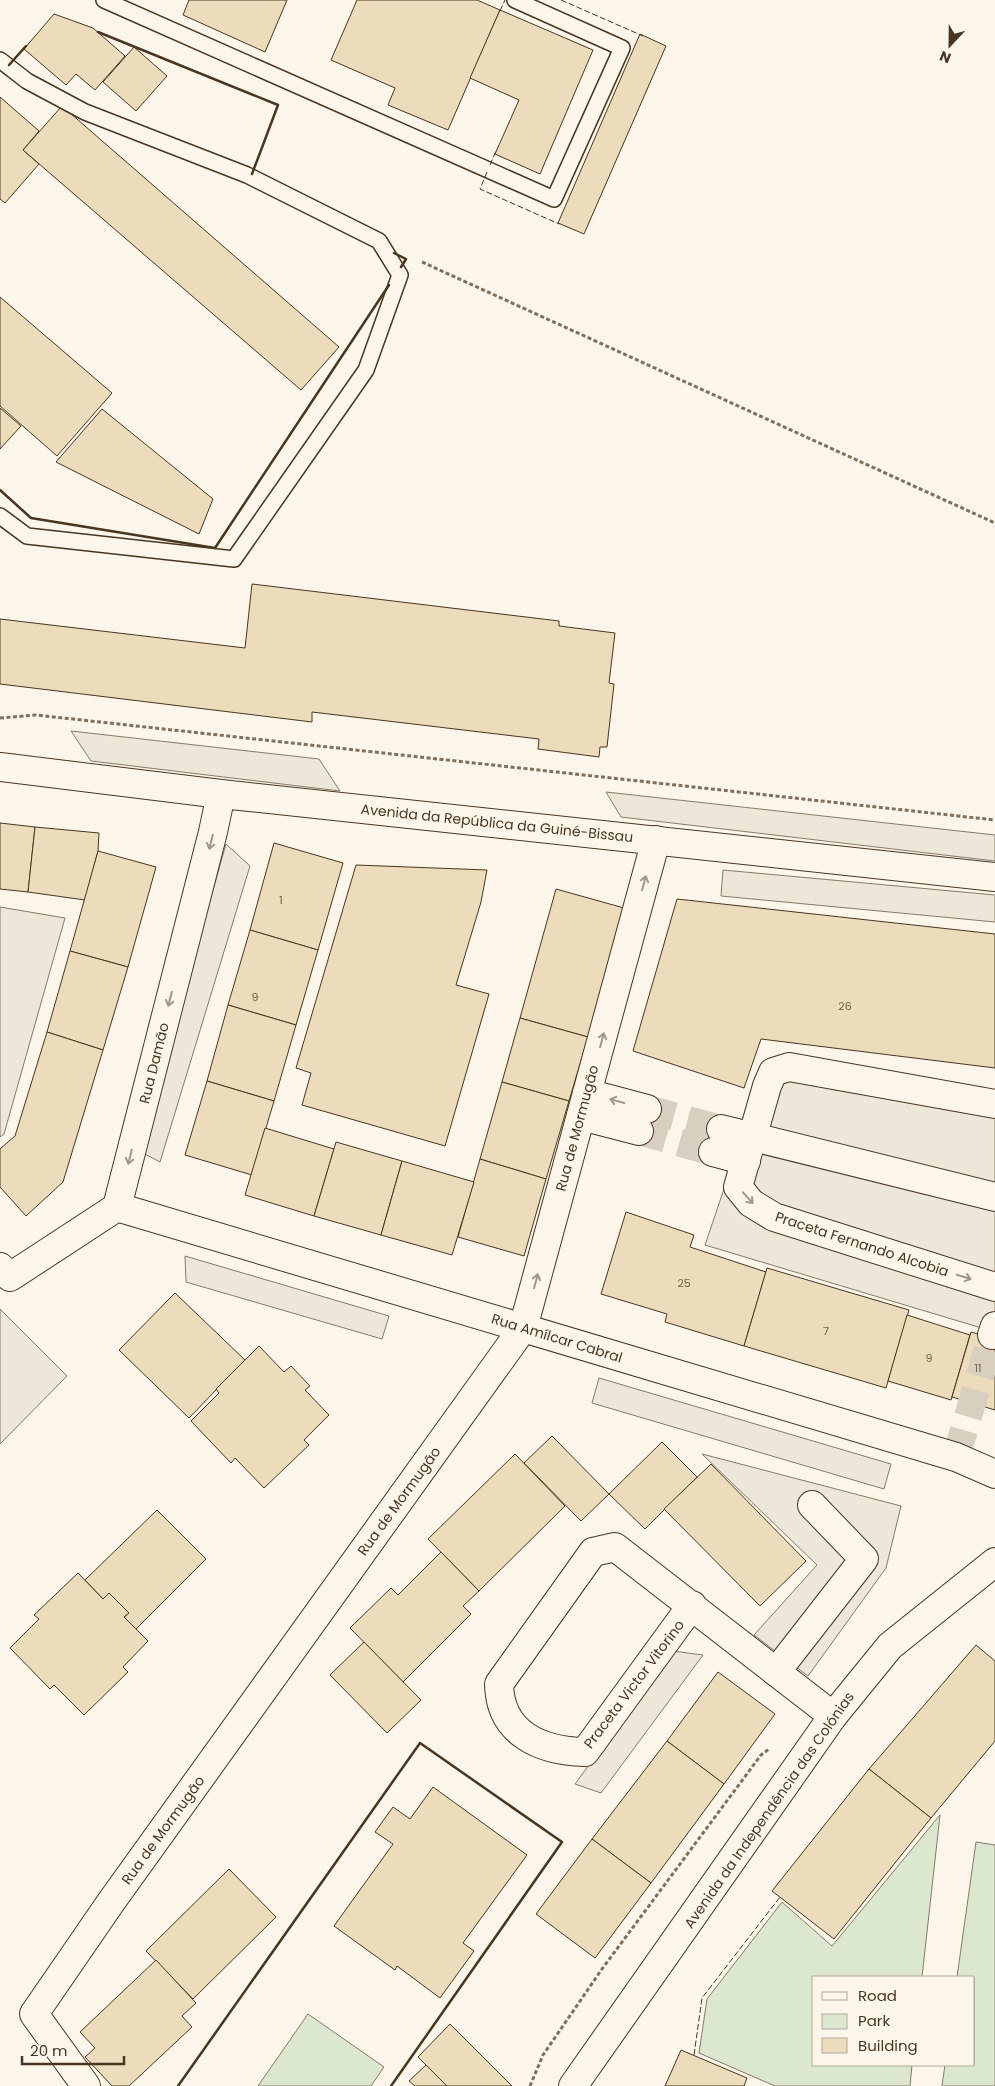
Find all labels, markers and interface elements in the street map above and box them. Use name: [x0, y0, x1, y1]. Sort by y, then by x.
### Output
north arrow: [925, 20, 975, 70]
text: N: [937, 46, 954, 68]
street label: Avenida da República da Guiné-Bissau: [360, 799, 634, 847]
one-way arrow: [205, 833, 215, 849]
one-way arrow: [640, 875, 649, 891]
house number: 1: [279, 892, 283, 908]
house number: 9: [252, 989, 259, 1005]
one-way arrow: [165, 991, 175, 1007]
house number: 26: [838, 998, 852, 1014]
street label: Rua Damão: [134, 1020, 174, 1106]
one-way arrow: [597, 1032, 607, 1048]
street label: Rua de Mormugão: [551, 1063, 604, 1193]
one-way arrow: [609, 1096, 625, 1105]
one-way arrow: [125, 1148, 134, 1164]
one-way arrow: [742, 1192, 754, 1204]
street label: Praceta Fernando Alcobia: [773, 1206, 951, 1282]
one-way arrow: [532, 1273, 541, 1289]
one-way arrow: [956, 1273, 972, 1283]
house number: 25: [677, 1275, 691, 1291]
street label: Rua Amílcar Cabral: [489, 1309, 625, 1367]
house number: 7: [823, 1323, 829, 1339]
house number: 9: [926, 1350, 933, 1366]
house number: 11: [974, 1360, 982, 1376]
street label: Rua de Mormugão: [353, 1442, 445, 1559]
street label: Praceta Victor Vitorino: [579, 1616, 689, 1752]
street label: Avenida da Independência das Colónias: [679, 1688, 859, 1932]
street label: Rua de Mormugão: [117, 1771, 209, 1888]
legend: [812, 1976, 975, 2066]
text: Road: [858, 1985, 897, 2006]
text: Park: [858, 2010, 890, 2031]
scale bar: [22, 2034, 125, 2066]
text: Building: [858, 2035, 918, 2056]
text: 20 m: [30, 2040, 68, 2061]

